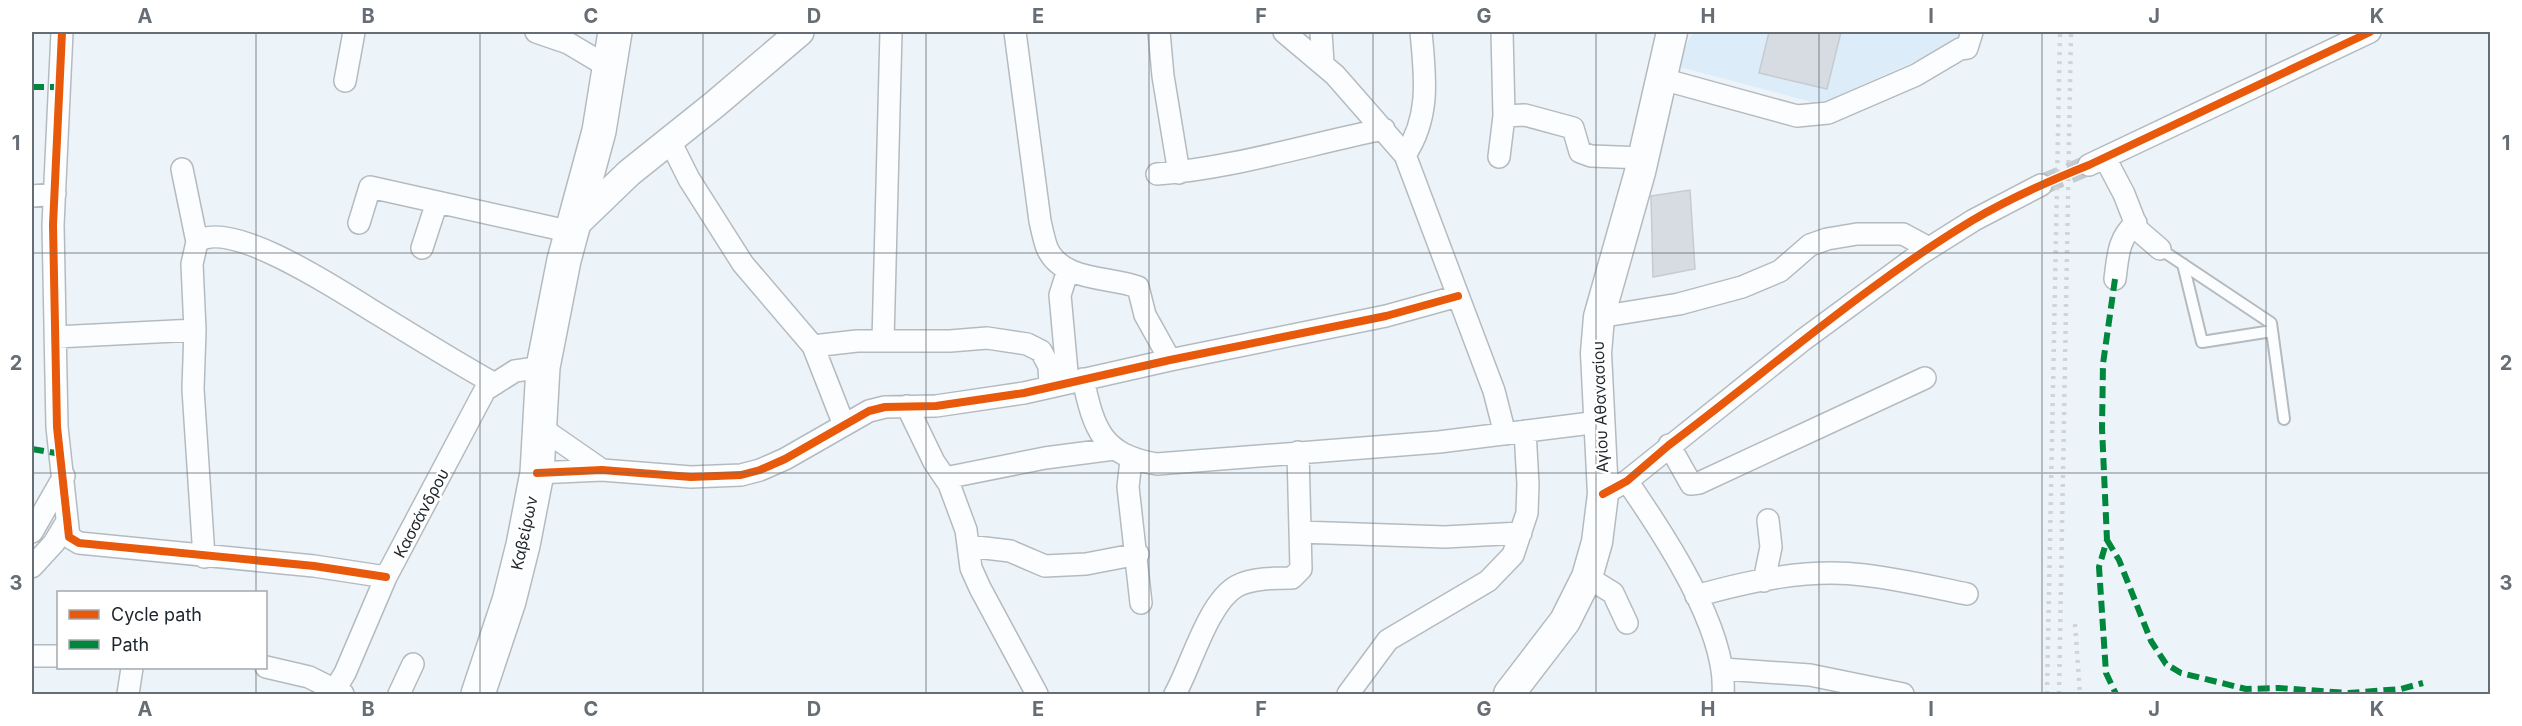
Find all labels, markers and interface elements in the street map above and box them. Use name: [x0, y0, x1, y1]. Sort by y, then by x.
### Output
text: A: [138, 4, 153, 28]
text: B: [361, 4, 375, 28]
text: C: [584, 4, 598, 28]
text: D: [807, 4, 821, 28]
text: E: [1032, 4, 1044, 28]
text: F: [1255, 4, 1267, 28]
text: G: [1476, 4, 1492, 28]
text: H: [1701, 4, 1715, 28]
text: I: [1928, 4, 1934, 28]
text: J: [2148, 4, 2160, 28]
text: K: [2370, 4, 2384, 28]
text: 1: [12, 131, 20, 155]
text: 1: [2502, 131, 2510, 155]
street label: Αγίου Αθανασίου: [1588, 341, 1612, 473]
text: 2: [10, 351, 22, 375]
text: 2: [2500, 351, 2512, 375]
street label: Κασσάνδρου: [389, 465, 453, 561]
street label: Καβείρων: [506, 494, 542, 572]
text: 3: [10, 571, 22, 595]
text: 3: [2500, 571, 2512, 595]
legend: [57, 591, 267, 669]
text: Cycle path: [111, 604, 202, 625]
text: Path: [111, 634, 149, 655]
text: A: [138, 697, 153, 721]
text: B: [361, 697, 375, 721]
text: C: [584, 697, 598, 721]
text: D: [807, 697, 821, 721]
text: E: [1032, 697, 1044, 721]
text: F: [1255, 697, 1267, 721]
text: G: [1476, 697, 1492, 721]
text: H: [1701, 697, 1715, 721]
text: I: [1928, 697, 1934, 721]
text: J: [2148, 697, 2160, 721]
text: K: [2370, 697, 2384, 721]

